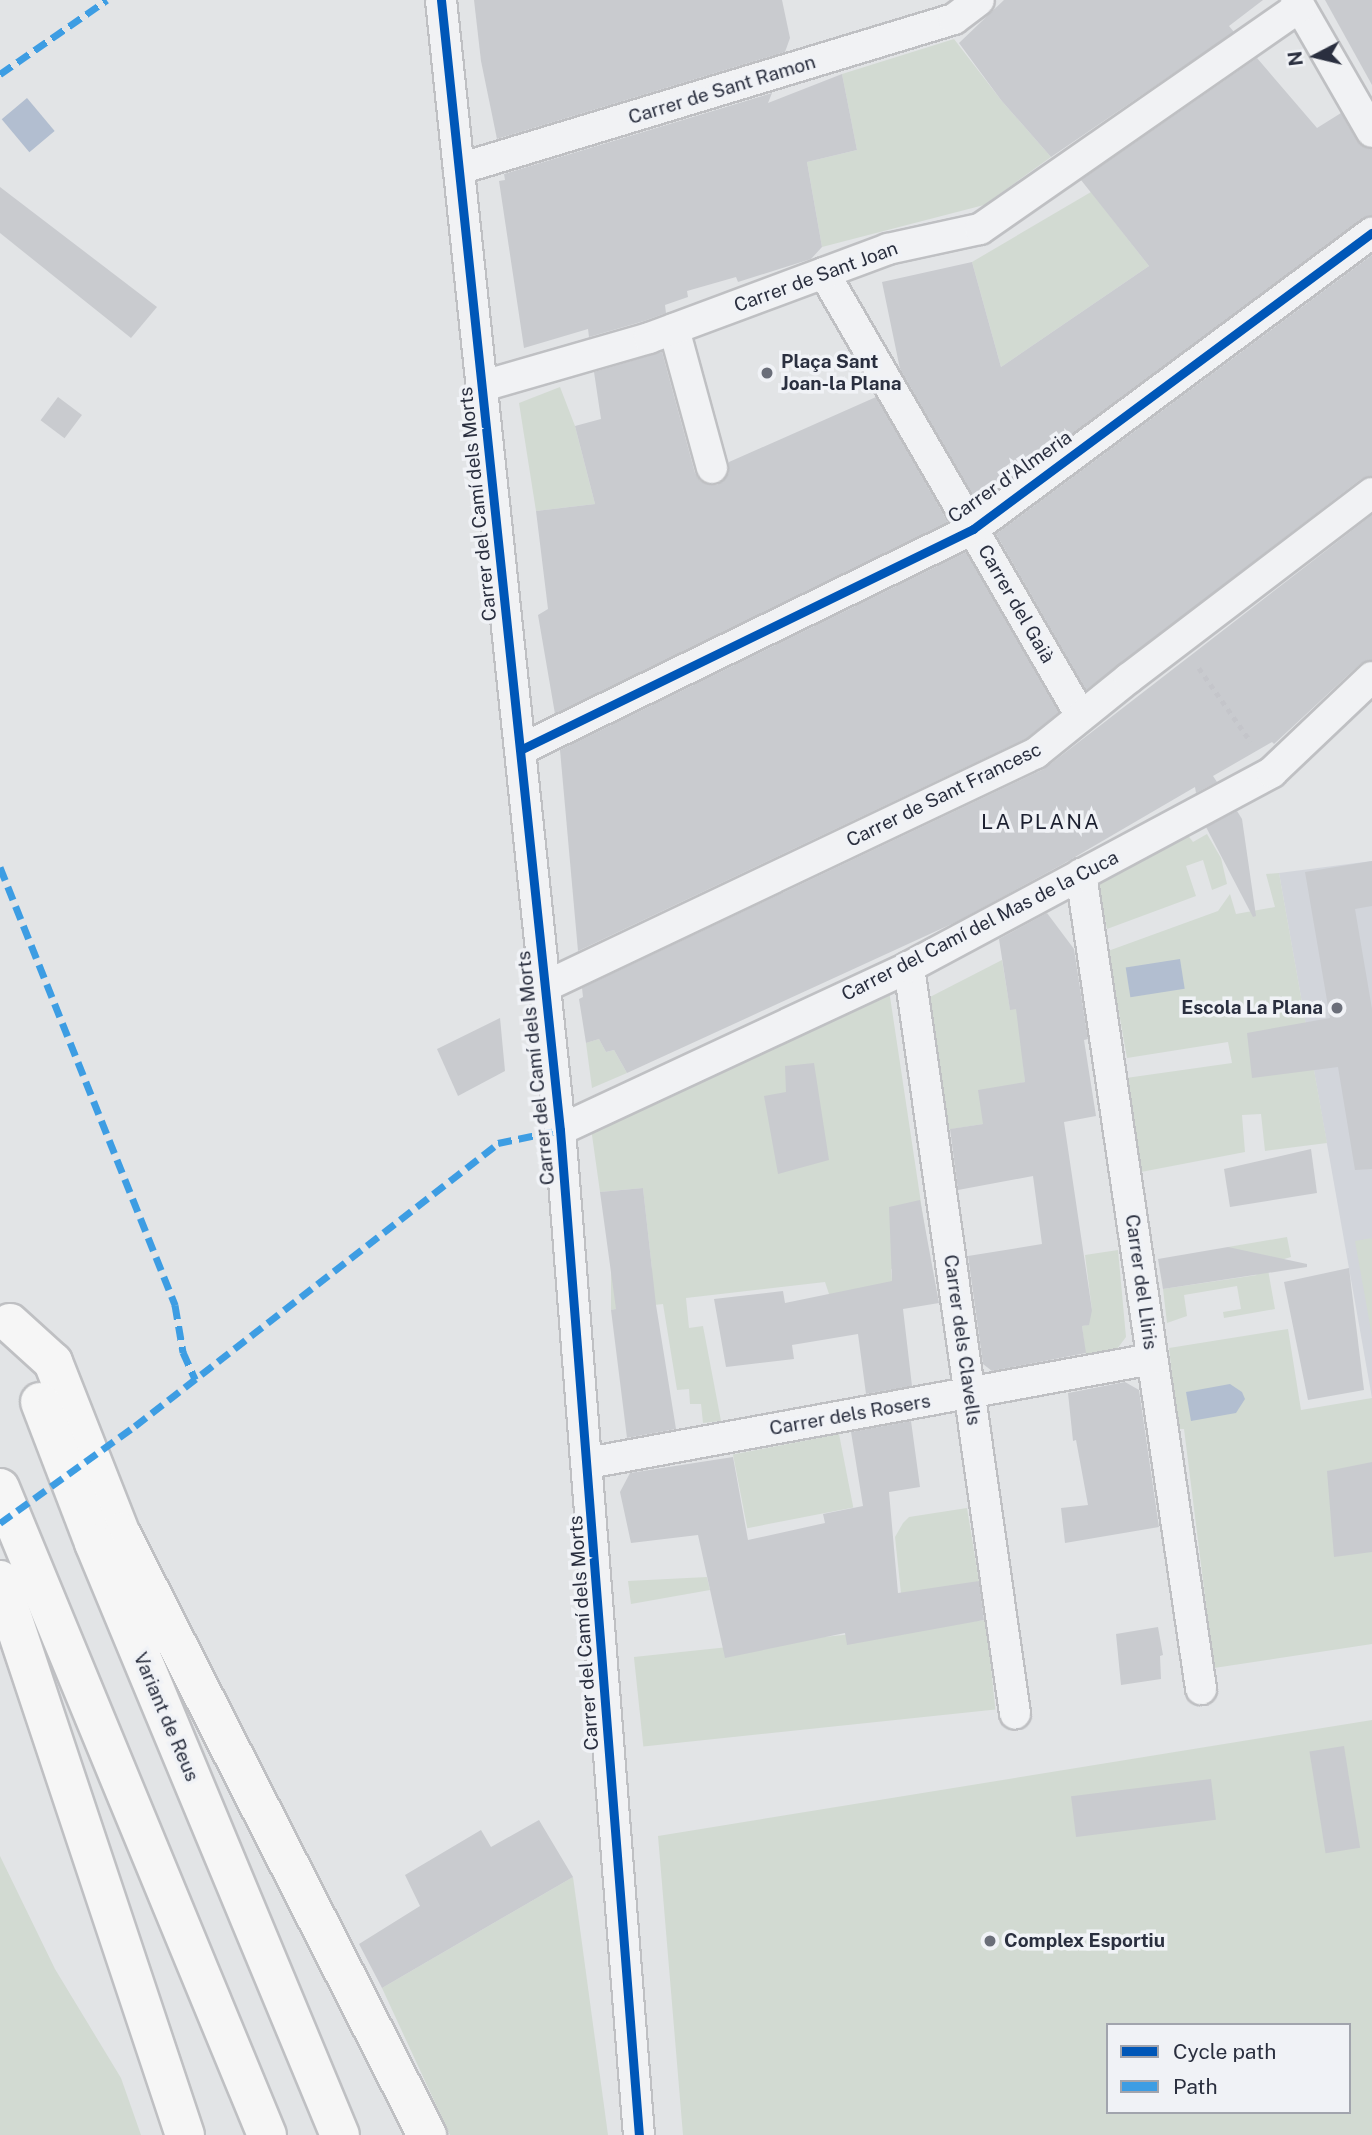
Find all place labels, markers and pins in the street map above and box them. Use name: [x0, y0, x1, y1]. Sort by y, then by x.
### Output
place label: Plaça Sant Joan-la Plana: [781, 351, 901, 395]
marker: Plaça Sant Joan-la Plana: [759, 365, 775, 381]
place label: Escola La Plana: [1181, 997, 1323, 1019]
marker: Escola La Plana: [1329, 1000, 1345, 1016]
place label: Complex Esportiu: [1004, 1930, 1165, 1952]
marker: Complex Esportiu: [982, 1933, 998, 1949]

